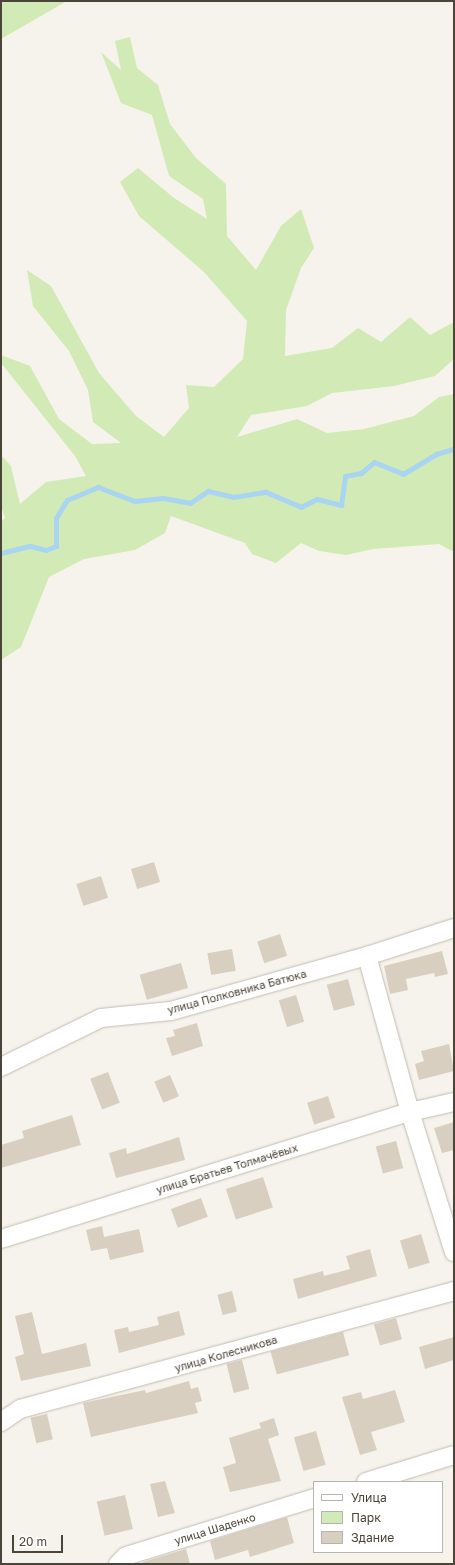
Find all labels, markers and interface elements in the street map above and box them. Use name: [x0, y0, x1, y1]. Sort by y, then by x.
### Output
street label: улица Полковника Батюка: [166, 967, 308, 1017]
street label: улица Братьев Толмачёвых: [155, 1141, 299, 1197]
street label: улица Колесникова: [173, 1333, 279, 1375]
legend: [313, 1481, 443, 1553]
text: Улица: [351, 1490, 387, 1505]
street label: улица Шаденко: [173, 1510, 257, 1548]
text: Парк: [351, 1510, 381, 1525]
scale bar: [14, 1527, 65, 1553]
text: Здание: [351, 1530, 394, 1545]
text: 20 m: [19, 1534, 47, 1549]

